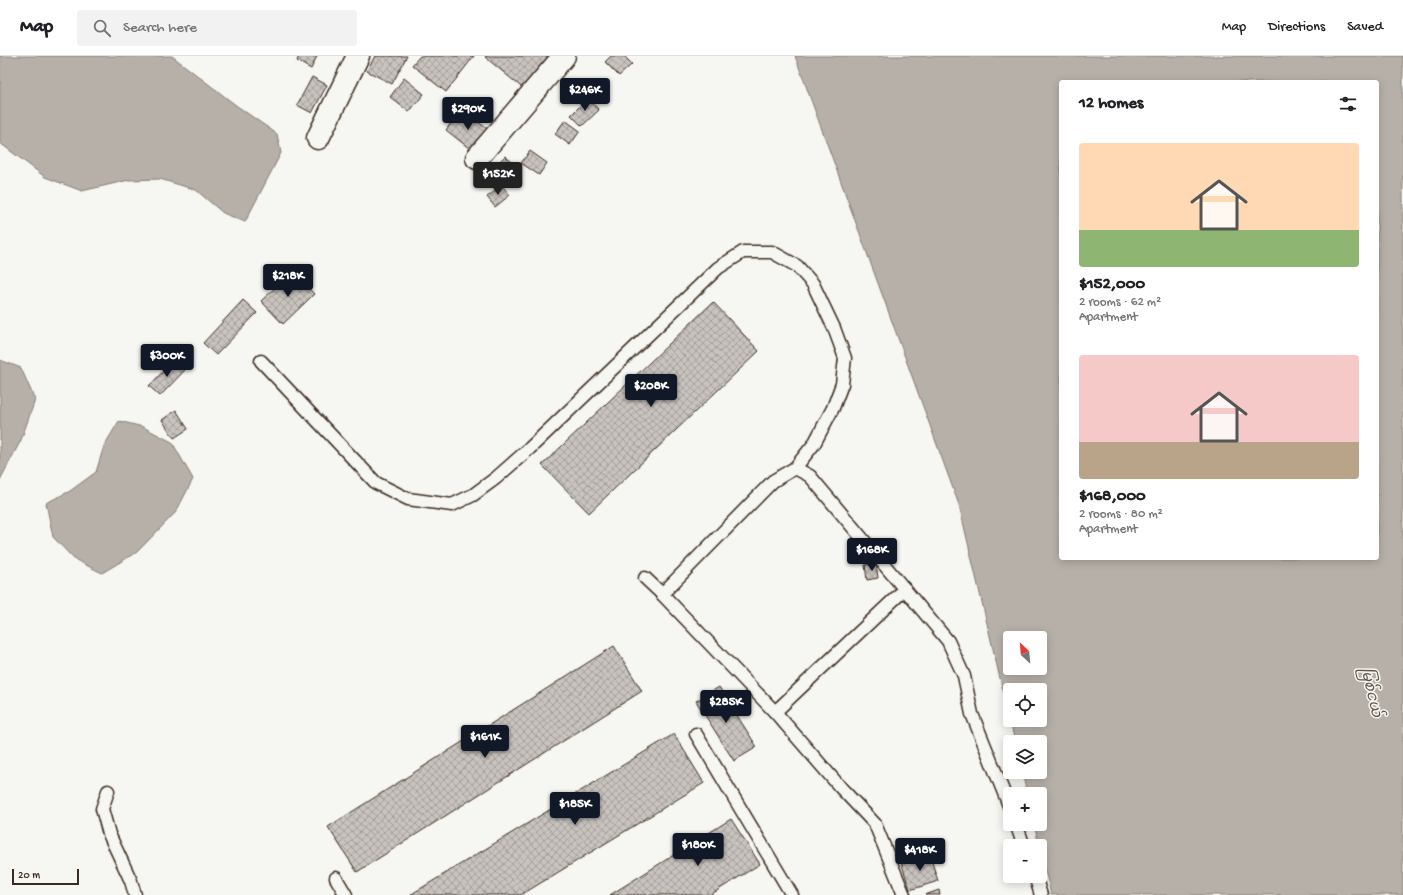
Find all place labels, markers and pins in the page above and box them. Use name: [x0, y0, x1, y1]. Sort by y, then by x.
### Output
pin: $246K: [557, 78, 613, 112]
pin: $290K: [440, 97, 496, 131]
pin: $152K: [470, 162, 526, 196]
pin: $218K: [260, 264, 316, 298]
pin: $300K: [139, 344, 195, 378]
pin: $208K: [623, 374, 679, 408]
pin: $168K: [844, 538, 900, 572]
pin: $285K: [698, 690, 754, 724]
pin: $161K: [457, 725, 513, 759]
pin: $185K: [547, 792, 603, 826]
pin: $180K: [670, 833, 726, 867]
pin: $418K: [892, 838, 948, 872]

